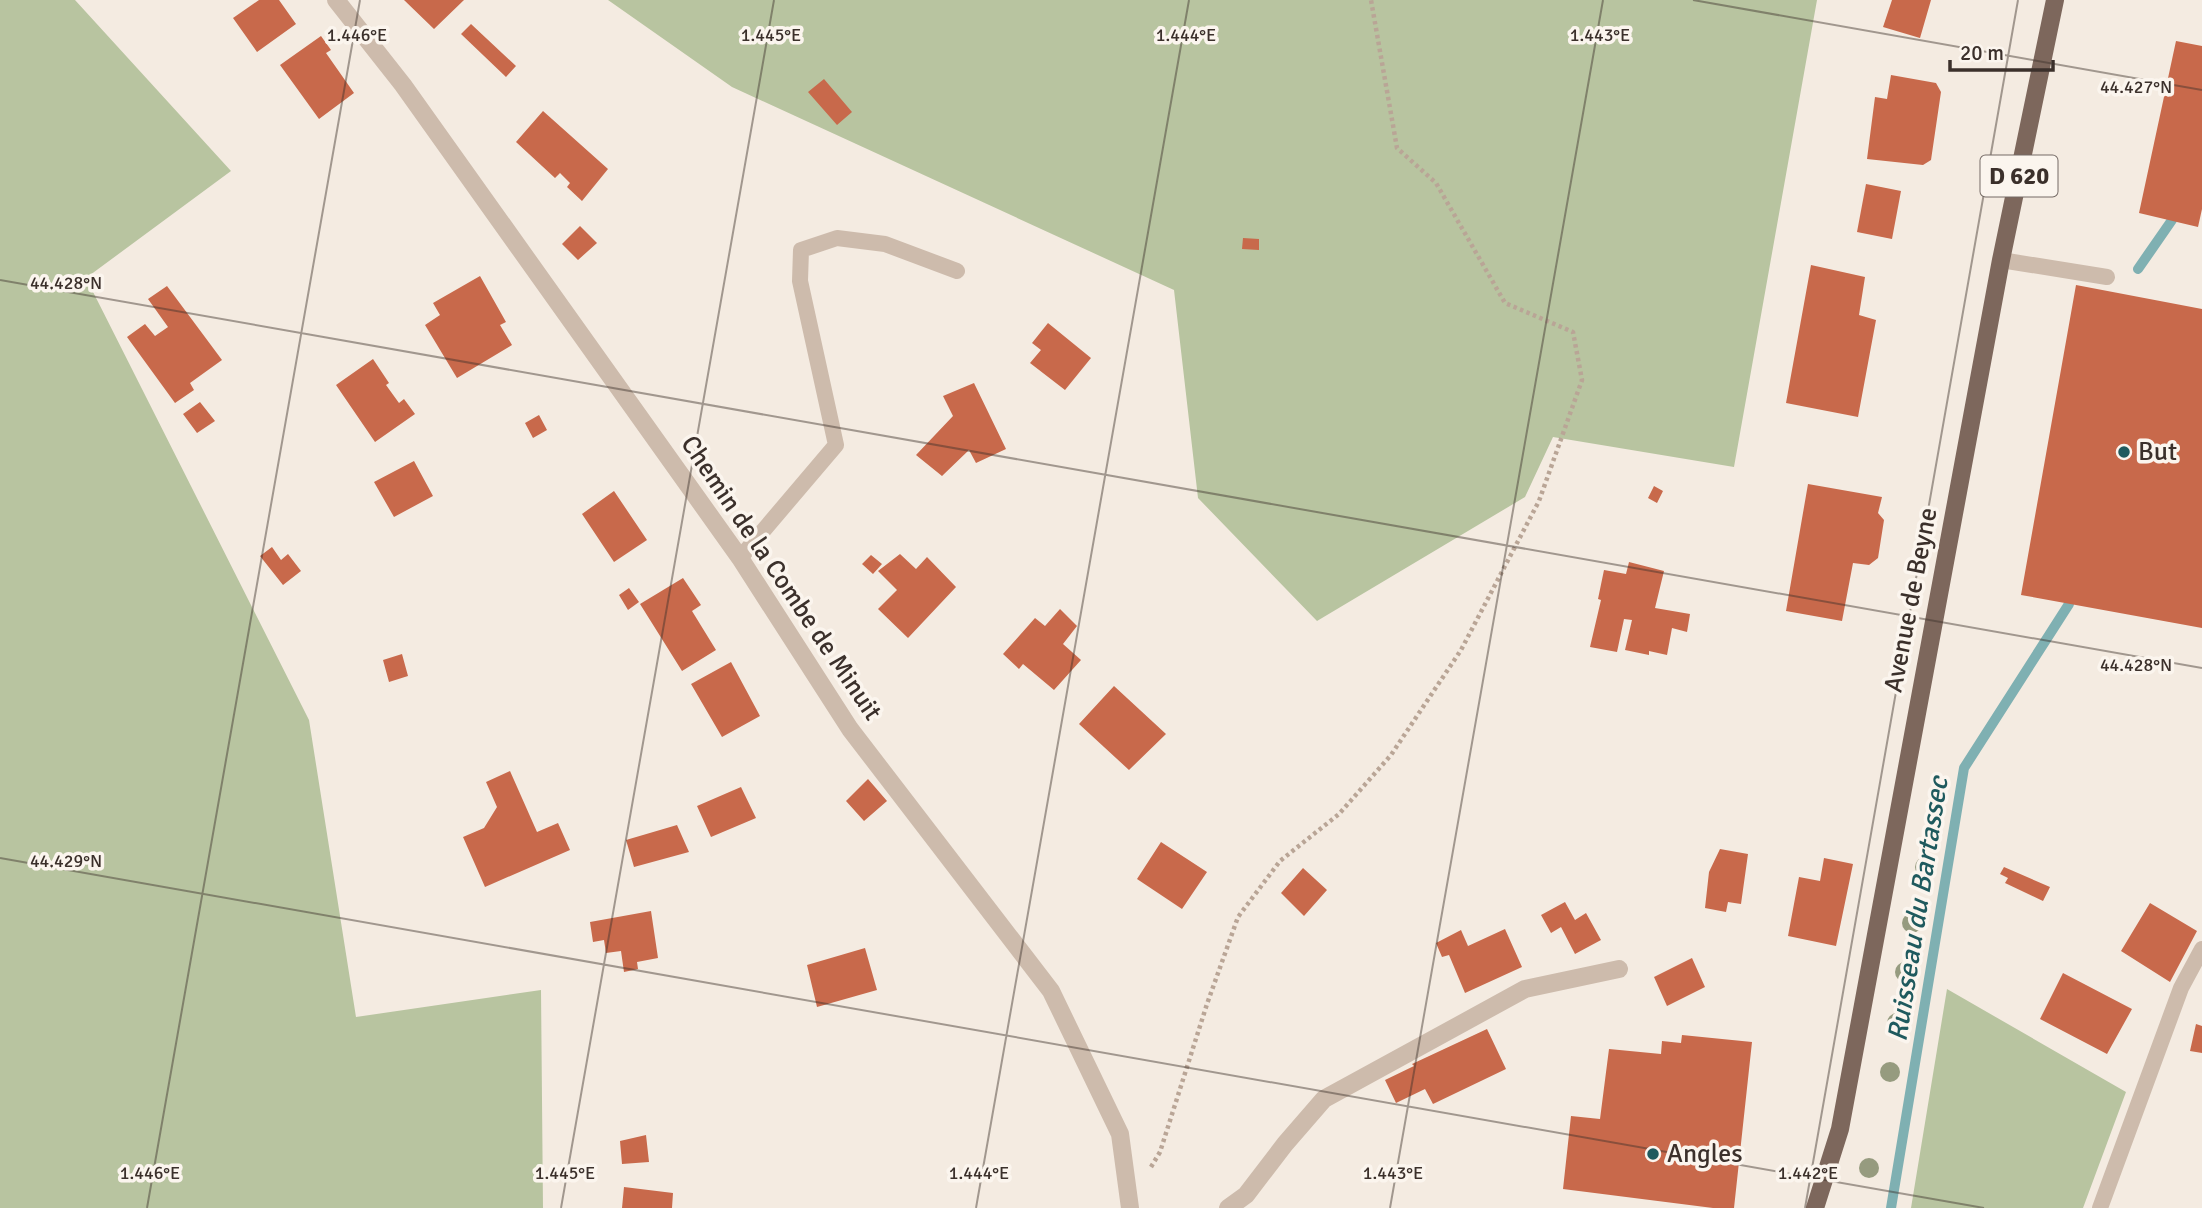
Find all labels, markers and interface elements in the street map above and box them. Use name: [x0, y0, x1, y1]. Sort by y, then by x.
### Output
text: 1.446°E: [327, 24, 387, 46]
text: 1.445°E: [741, 24, 801, 46]
text: 1.444°E: [1156, 24, 1216, 46]
text: 1.443°E: [1570, 24, 1630, 46]
scale bar: [1950, 28, 2053, 72]
text: 20 m: [1960, 40, 2004, 66]
text: 44.427°N: [2100, 76, 2172, 98]
road number: D 620: [1980, 156, 2058, 196]
text: 44.428°N: [30, 272, 102, 294]
street label: Chemin de la Combe de Minuit: [674, 429, 888, 727]
place label: But: [2138, 436, 2177, 468]
marker: But: [2116, 444, 2132, 460]
street label: Avenue de Beyne: [1877, 505, 1945, 695]
text: 44.428°N: [2100, 654, 2172, 676]
water label: Ruisseau du Bartassec: [1880, 773, 1956, 1044]
text: 44.429°N: [30, 850, 102, 872]
place label: Angles: [1667, 1138, 1743, 1170]
marker: Angles: [1645, 1146, 1661, 1162]
text: 1.446°E: [120, 1162, 180, 1184]
text: 1.445°E: [535, 1162, 595, 1184]
text: 1.444°E: [949, 1162, 1009, 1184]
text: 1.443°E: [1363, 1162, 1423, 1184]
text: 1.442°E: [1778, 1162, 1838, 1184]

